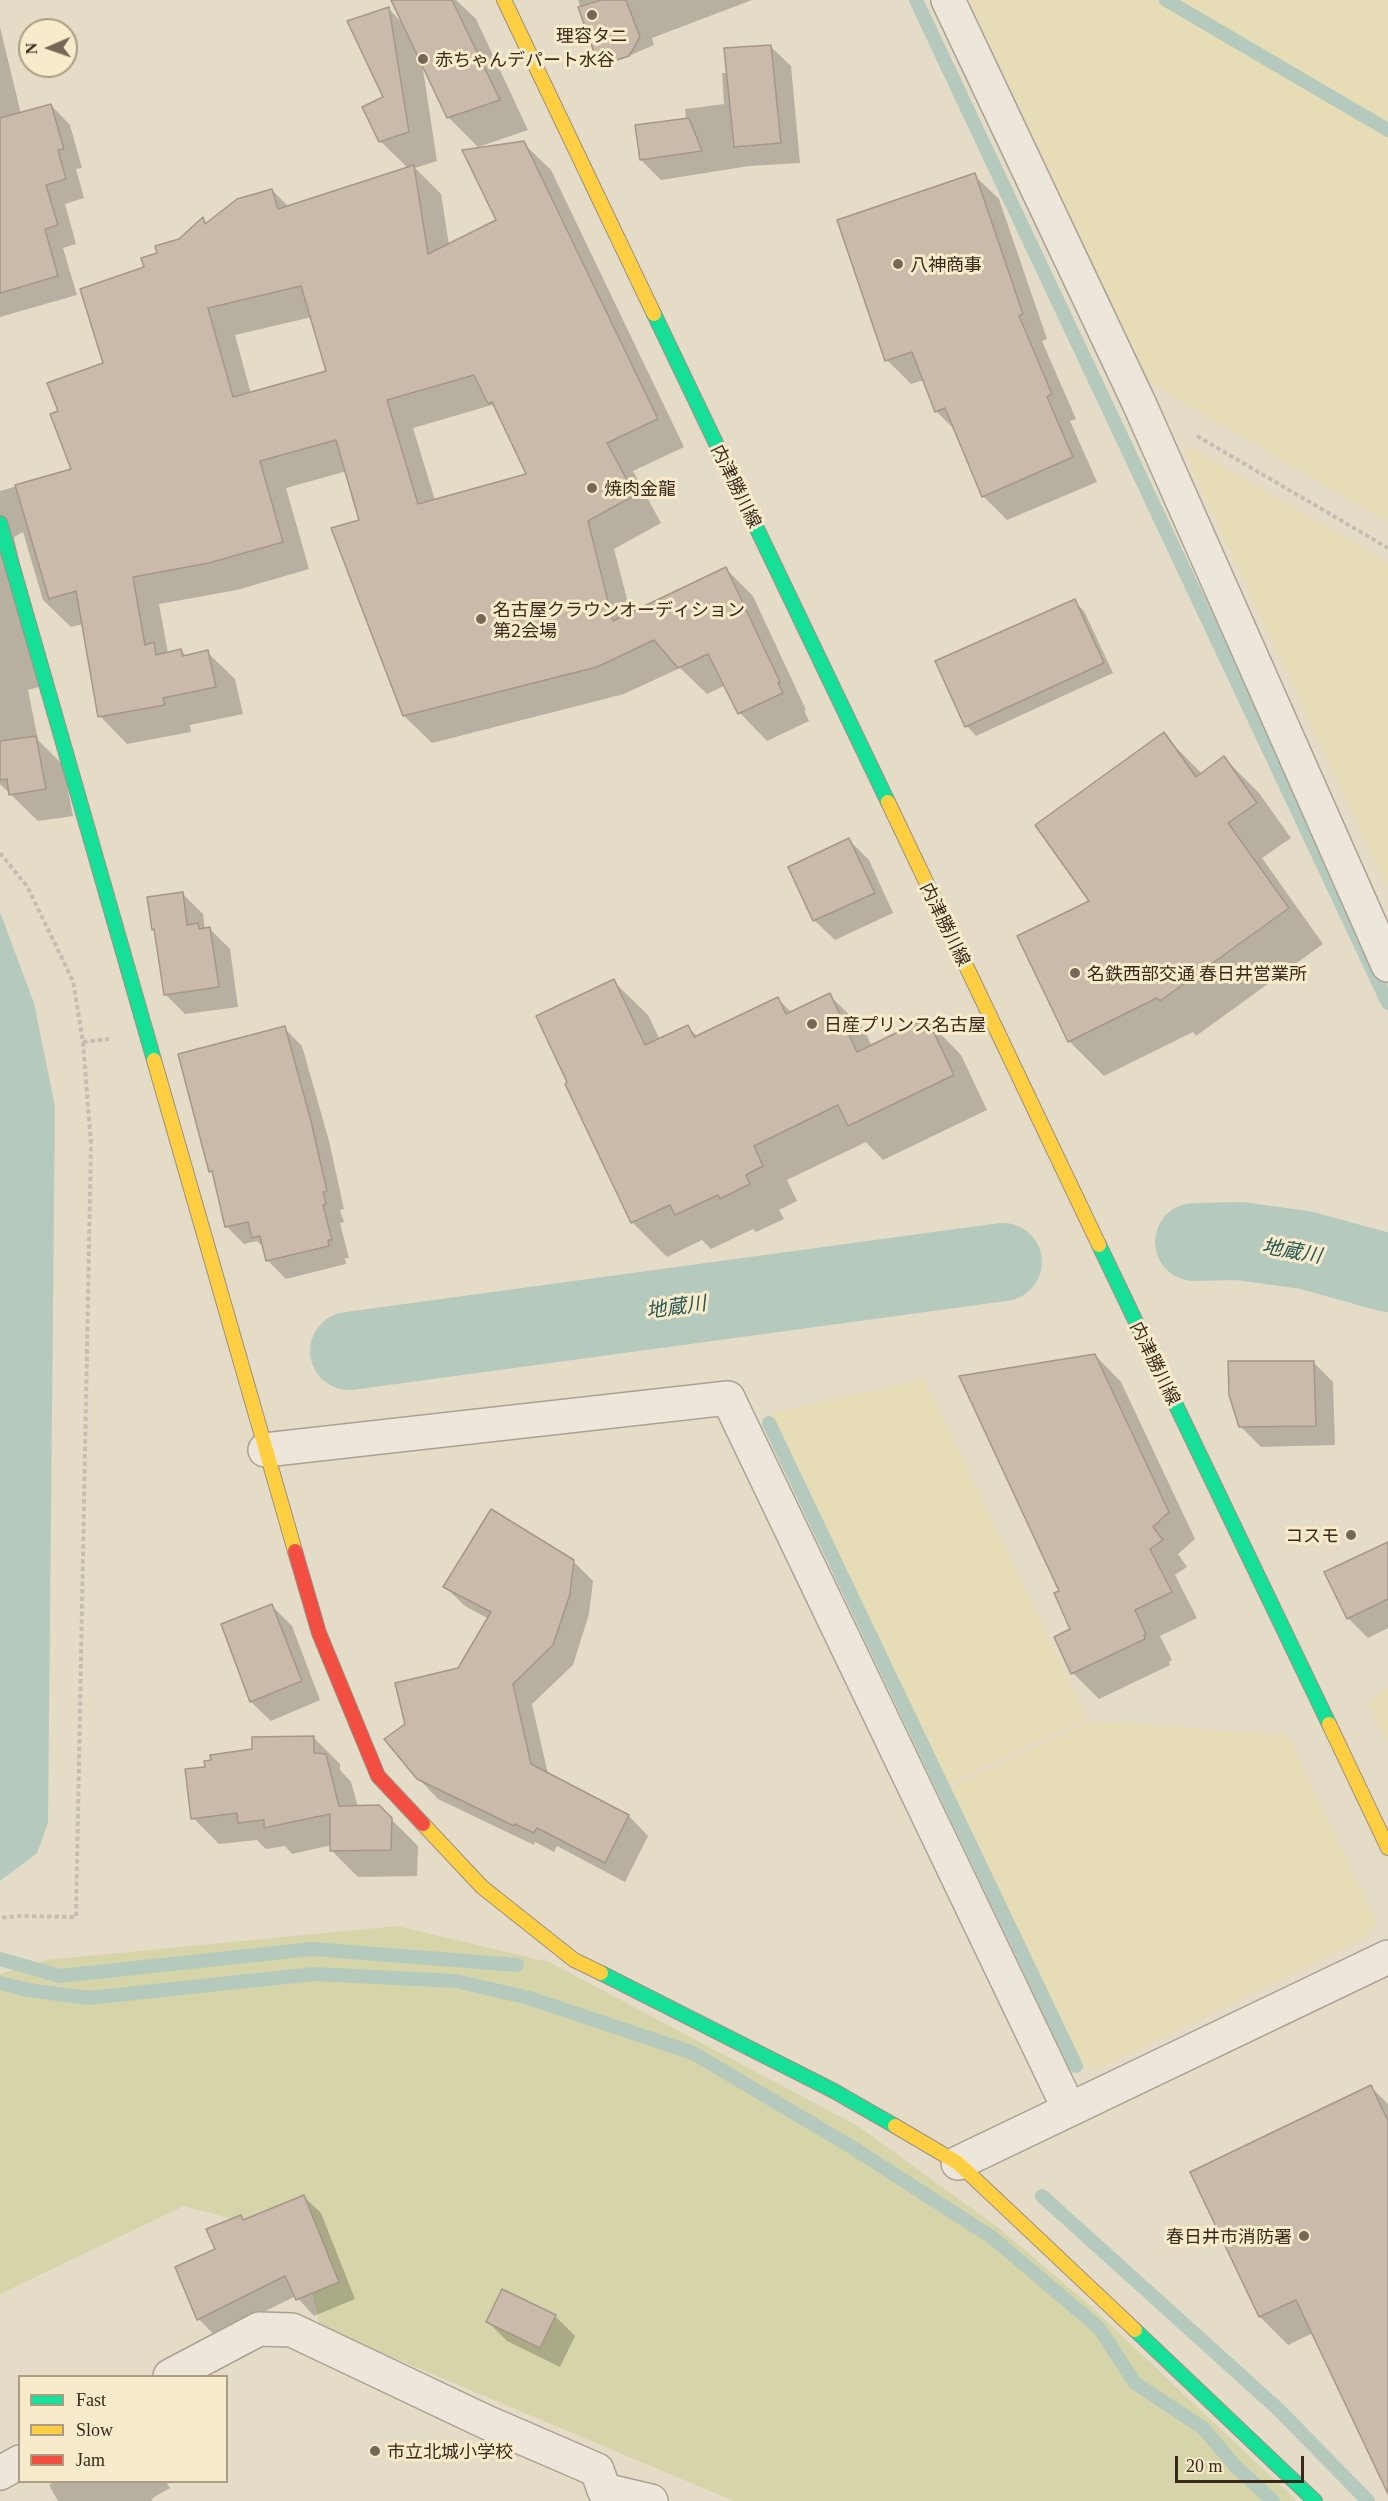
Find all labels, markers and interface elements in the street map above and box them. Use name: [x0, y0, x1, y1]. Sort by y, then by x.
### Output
marker: 理容タニ: [585, 8, 599, 22]
north arrow: [18, 18, 78, 78]
place label: 理容タニ: [556, 24, 628, 46]
text: N: [23, 43, 40, 55]
place label: 赤ちゃんデパート水谷: [435, 48, 615, 70]
marker: 赤ちゃんデパート水谷: [416, 52, 430, 66]
place label: 八神商事: [910, 253, 982, 275]
marker: 八神商事: [891, 257, 905, 271]
street label: 内津勝川線: [708, 441, 766, 531]
place label: 焼肉金龍: [604, 477, 676, 499]
marker: 焼肉金龍: [585, 481, 599, 495]
place label: 名古屋クラウンオーディション 第2会場: [493, 598, 745, 640]
marker: 名古屋クラウンオーディション 第2会場: [474, 612, 488, 626]
street label: 内津勝川線: [917, 879, 975, 969]
place label: 名鉄西部交通 春日井営業所: [1087, 962, 1307, 984]
marker: 名鉄西部交通 春日井営業所: [1068, 966, 1082, 980]
place label: 日産プリンス名古屋: [824, 1013, 986, 1035]
marker: 日産プリンス名古屋: [805, 1017, 819, 1031]
water label: 地蔵川: [1260, 1233, 1324, 1267]
water label: 地蔵川: [645, 1290, 707, 1322]
street label: 内津勝川線: [1127, 1318, 1185, 1408]
place label: コスモ: [1285, 1524, 1339, 1546]
marker: コスモ: [1344, 1528, 1358, 1542]
place label: 春日井市消防署: [1166, 2225, 1292, 2247]
marker: 春日井市消防署: [1297, 2229, 1311, 2243]
legend: [18, 2375, 228, 2483]
text: Fast: [76, 2390, 106, 2410]
text: Slow: [76, 2420, 113, 2440]
place label: 市立北城小学校: [387, 2440, 513, 2462]
marker: 市立北城小学校: [368, 2444, 382, 2458]
scale bar: [1178, 2444, 1307, 2482]
text: Jam: [76, 2450, 105, 2470]
text: 20 m: [1186, 2456, 1223, 2476]

